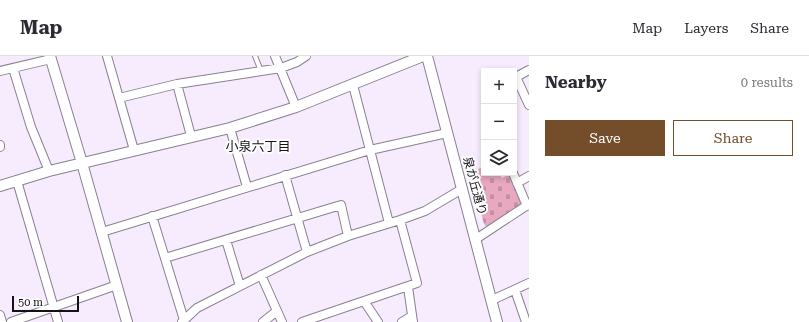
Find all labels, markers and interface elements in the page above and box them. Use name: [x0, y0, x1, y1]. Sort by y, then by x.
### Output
text: Map: [20, 16, 62, 39]
text: Map: [632, 20, 662, 36]
text: Layers: [684, 20, 728, 36]
text: Share: [750, 20, 789, 36]
map controls: [481, 68, 517, 176]
button: +: [481, 68, 517, 104]
text: Nearby: [545, 72, 607, 92]
text: 0 results: [741, 75, 793, 90]
button: −: [481, 104, 517, 140]
button: Save: [545, 120, 665, 156]
button: Share: [673, 120, 793, 156]
district label: 小泉六丁目: [225, 139, 291, 154]
button: layers: [481, 140, 517, 176]
street label: 泉が丘通り: [460, 155, 490, 217]
scale bar: [12, 294, 79, 313]
text: 50 m: [18, 296, 43, 309]

